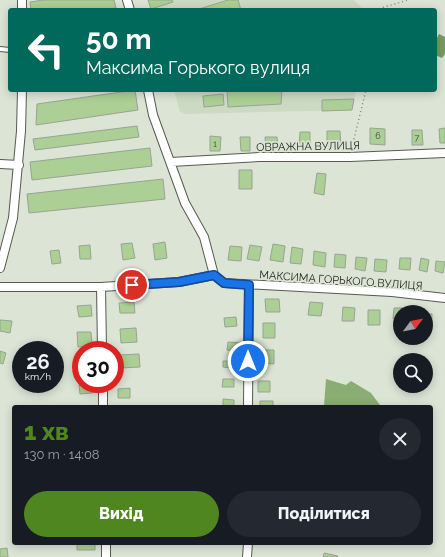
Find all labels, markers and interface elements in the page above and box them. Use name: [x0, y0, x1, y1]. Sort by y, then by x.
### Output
text: 50 m: [86, 23, 152, 56]
icon: left: [20, 24, 72, 76]
text: Максима Горького вулиця: [86, 57, 310, 78]
house number: 6: [375, 131, 381, 141]
house number: 7: [415, 133, 420, 143]
house number: 1: [213, 139, 217, 149]
street label: ОВРАЖНА ВУЛИЦЯ: [256, 139, 360, 154]
pin: [115, 268, 149, 302]
street label: МАКСИМА ГОРЬКОГО ВУЛИЦЯ: [259, 268, 423, 293]
icon: arrive: [121, 274, 143, 296]
north arrow: [393, 305, 433, 345]
map controls: [393, 305, 433, 393]
position arrow: [227, 340, 269, 382]
speed limit sign: 30: [72, 341, 124, 393]
text: 26: [26, 350, 50, 374]
button: search: [393, 353, 433, 393]
text: km/h: [25, 371, 51, 382]
text: 1 хв: [24, 417, 69, 446]
button: close: [379, 418, 421, 460]
text: 130 m · 14:08: [24, 447, 100, 462]
button: Вихід: [24, 491, 219, 537]
button: Поділитися: [227, 491, 421, 537]

